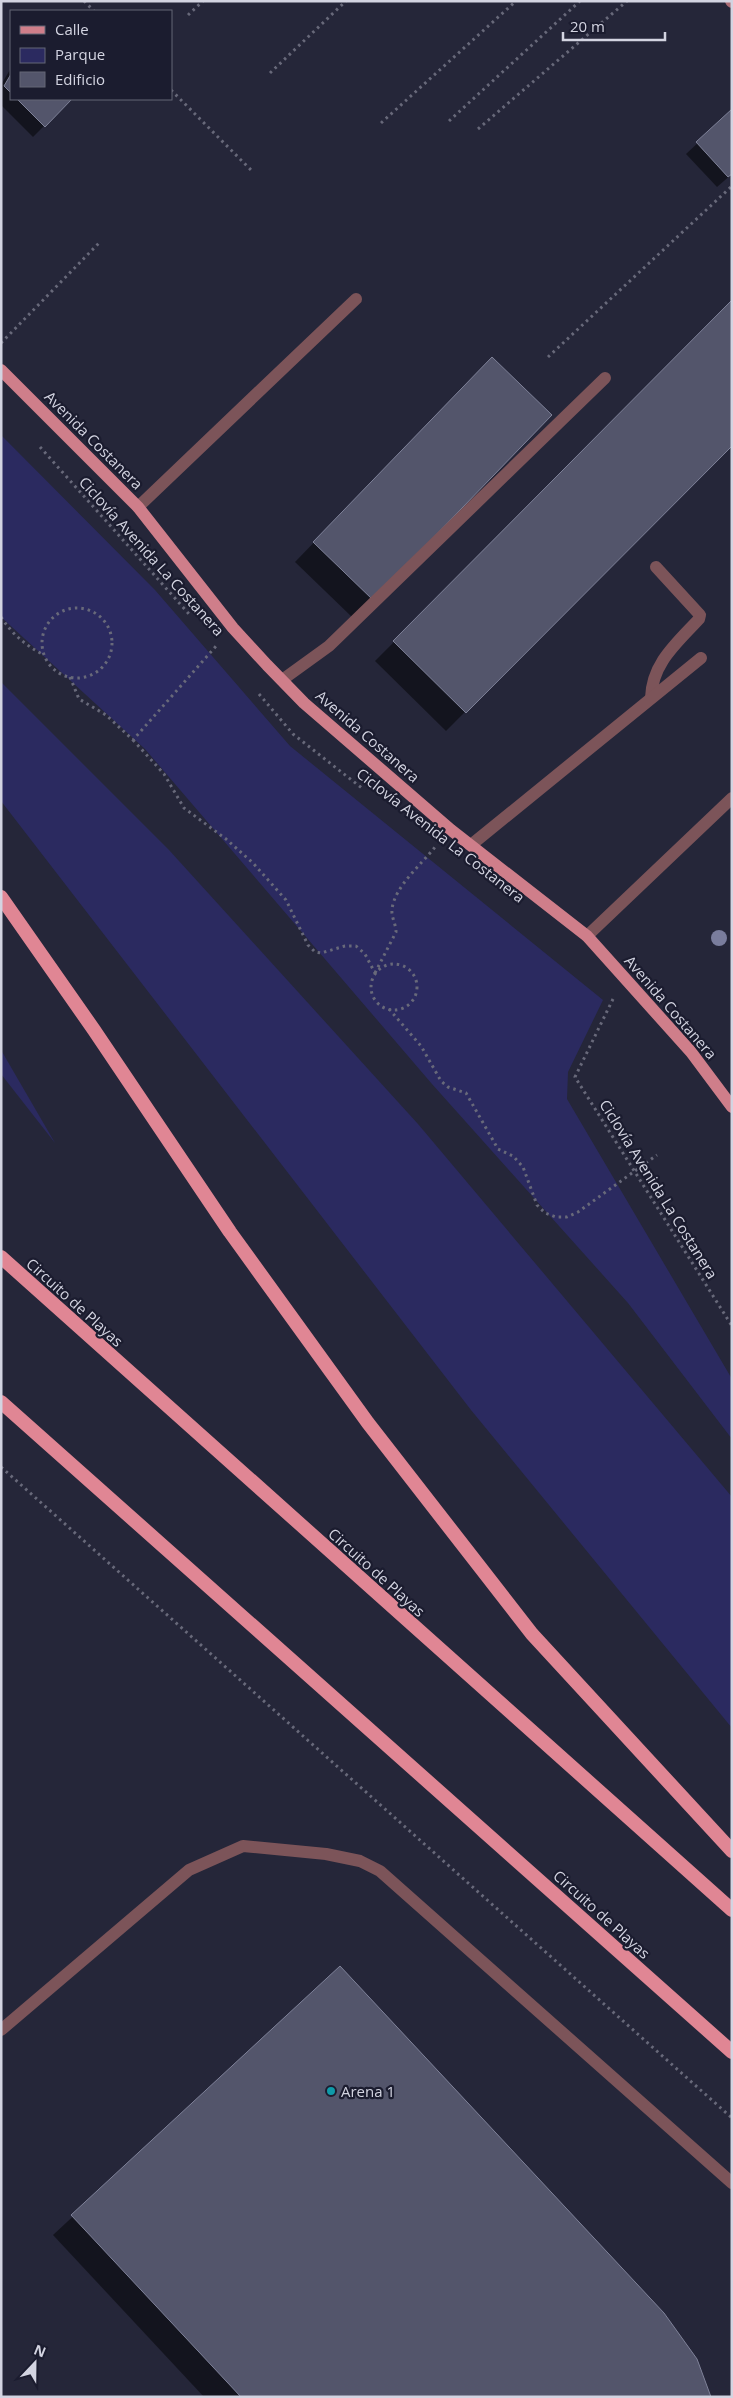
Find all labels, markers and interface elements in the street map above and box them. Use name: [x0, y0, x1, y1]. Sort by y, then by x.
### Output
legend: [10, 10, 172, 100]
scale bar: [563, 10, 666, 42]
text: 20 m: [570, 16, 605, 36]
text: Calle: [55, 19, 89, 39]
text: Parque: [55, 44, 105, 64]
text: Edificio: [55, 69, 105, 89]
street label: Avenida Costanera: [41, 387, 147, 493]
street label: Ciclovía Avenida La Costanera: [75, 472, 229, 640]
street label: Avenida Costanera: [312, 685, 424, 787]
street label: Ciclovía Avenida La Costanera: [353, 763, 529, 907]
street label: Avenida Costanera: [620, 951, 722, 1063]
street label: Ciclovía Avenida La Costanera: [595, 1096, 723, 1282]
street label: Circuito de Playas: [22, 1253, 128, 1351]
street label: Circuito de Playas: [324, 1523, 430, 1621]
street label: Circuito de Playas: [549, 1865, 655, 1963]
place label: Arena 1: [341, 2081, 395, 2101]
marker: Arena 1: [325, 2085, 337, 2097]
north arrow: [10, 2338, 60, 2388]
text: N: [31, 2340, 49, 2361]

